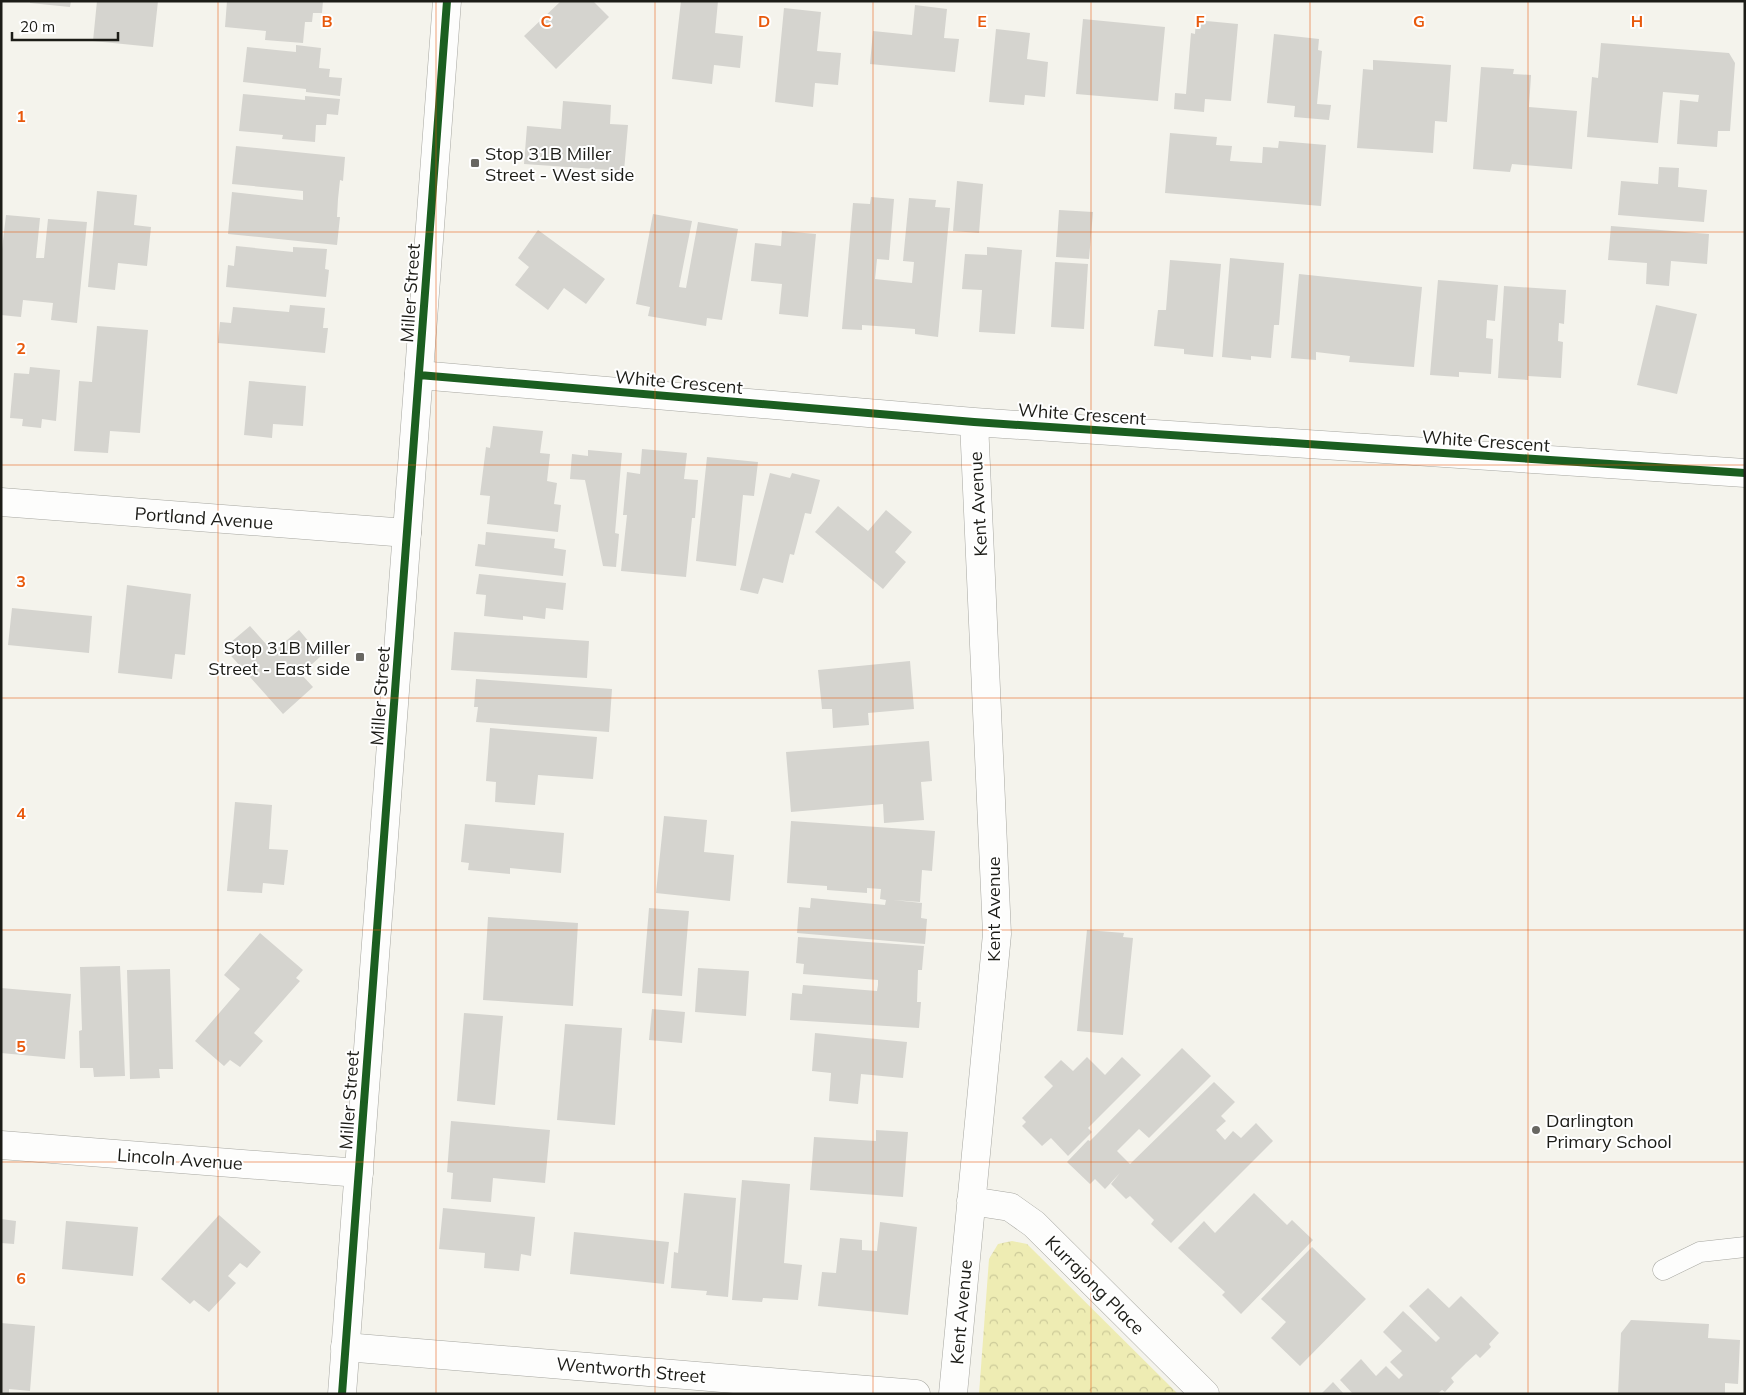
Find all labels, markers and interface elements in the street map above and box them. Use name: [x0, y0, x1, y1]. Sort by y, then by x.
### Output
scale bar: [12, 10, 119, 42]
text: B: [321, 11, 333, 31]
text: C: [541, 11, 552, 31]
text: D: [758, 11, 770, 31]
text: E: [977, 11, 987, 31]
text: F: [1195, 11, 1205, 31]
text: G: [1413, 11, 1425, 31]
text: H: [1631, 11, 1643, 31]
text: 20 m: [20, 17, 55, 36]
text: 1: [16, 106, 26, 126]
place label: Stop 31B Miller Street - West side: [485, 142, 634, 186]
marker: Stop 31B Miller Street - West side: [469, 157, 481, 169]
street label: Miller Street: [395, 243, 425, 343]
text: 2: [16, 338, 26, 358]
street label: White Crescent: [614, 365, 744, 399]
street label: White Crescent: [1017, 398, 1147, 430]
street label: White Crescent: [1421, 425, 1551, 457]
street label: Kent Avenue: [964, 451, 992, 557]
street label: Portland Avenue: [134, 502, 274, 534]
text: 3: [16, 571, 26, 591]
place label: Stop 31B Miller Street - East side: [208, 636, 350, 680]
street label: Miller Street: [365, 646, 395, 746]
marker: Stop 31B Miller Street - East side: [354, 651, 366, 663]
text: 4: [16, 803, 26, 823]
street label: Kent Avenue: [982, 856, 1005, 962]
text: 5: [16, 1036, 26, 1056]
street label: Miller Street: [334, 1050, 364, 1150]
place label: Darlington Primary School: [1546, 1109, 1672, 1153]
marker: Darlington Primary School: [1530, 1124, 1542, 1136]
street label: Lincoln Avenue: [116, 1143, 244, 1175]
street label: Kurrajong Place: [1040, 1230, 1150, 1340]
street label: Kent Avenue: [945, 1259, 977, 1365]
text: 6: [16, 1268, 26, 1288]
street label: Wentworth Street: [555, 1352, 707, 1388]

